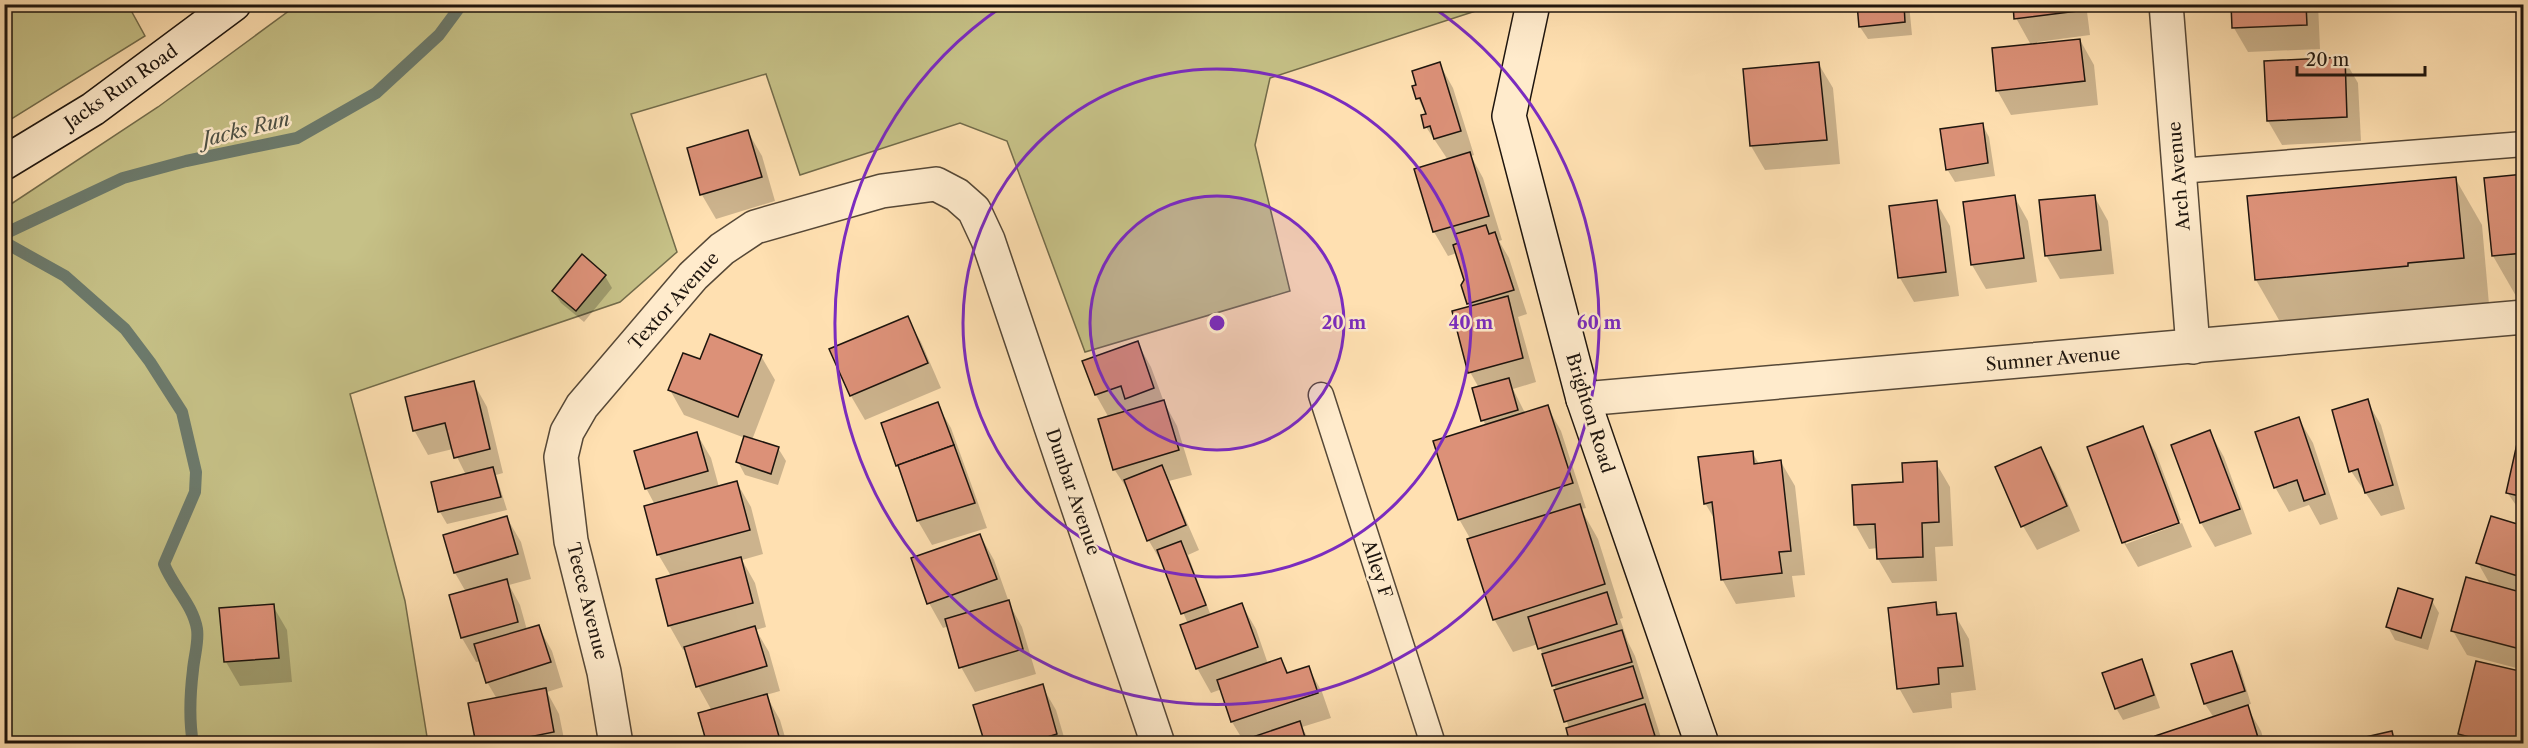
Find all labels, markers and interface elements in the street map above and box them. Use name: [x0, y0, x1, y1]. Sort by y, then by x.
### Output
scale bar: [2297, 39, 2424, 77]
street label: Jacks Run Road: [58, 40, 182, 136]
text: 20 m: [2306, 49, 2350, 71]
water label: Jacks Run: [194, 107, 292, 153]
street label: Arch Avenue: [2163, 121, 2195, 232]
street label: Textor Avenue: [624, 247, 724, 355]
text: 20 m: [1322, 312, 1366, 334]
text: 40 m: [1449, 312, 1493, 334]
text: 60 m: [1577, 312, 1621, 334]
centre of rings: [1207, 313, 1227, 333]
street label: Sumner Avenue: [1985, 342, 2121, 376]
street label: Brighton Road: [1561, 350, 1619, 476]
street label: Dunbar Avenue: [1041, 426, 1105, 558]
street label: Alley F: [1357, 536, 1397, 601]
street label: Teece Avenue: [562, 540, 612, 662]

